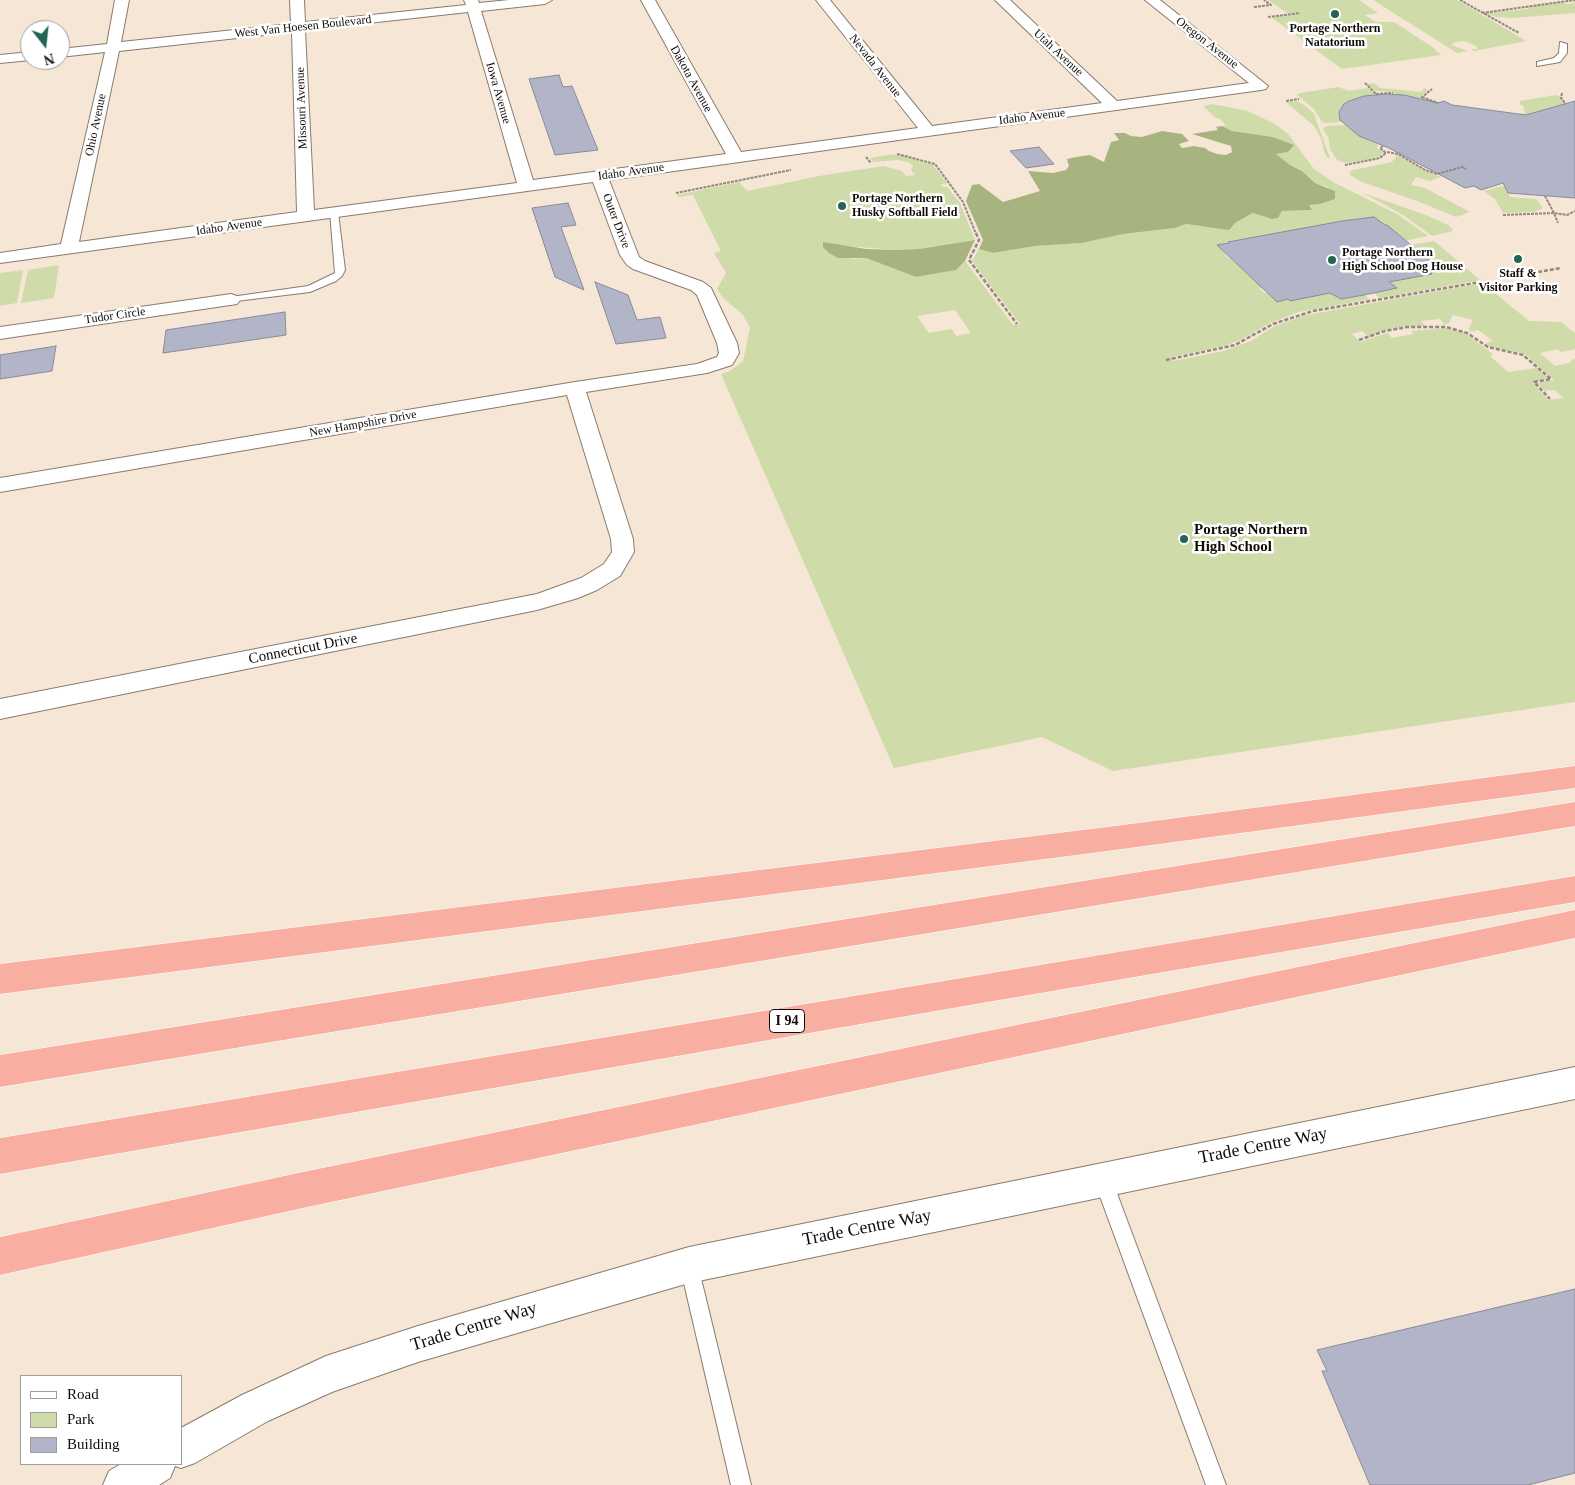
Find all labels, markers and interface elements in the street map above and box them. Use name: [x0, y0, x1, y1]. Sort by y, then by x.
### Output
marker: Portage Northern Natatorium: [1329, 8, 1341, 20]
street label: West Van Hoesen Boulevard: [234, 13, 372, 41]
street label: Oregon Avenue: [1173, 14, 1241, 72]
north arrow: [20, 20, 70, 70]
place label: Portage Northern Natatorium: [1290, 22, 1380, 50]
street label: Utah Avenue: [1030, 26, 1086, 80]
street label: Nevada Avenue: [846, 32, 904, 100]
street label: Dakota Avenue: [667, 43, 715, 115]
text: N: [42, 50, 56, 68]
street label: Iowa Avenue: [482, 61, 514, 125]
street label: Missouri Avenue: [293, 67, 311, 149]
street label: Ohio Avenue: [82, 92, 110, 158]
street label: Idaho Avenue: [998, 106, 1066, 128]
street label: Idaho Avenue: [597, 160, 665, 184]
street label: Outer Drive: [599, 192, 633, 250]
place label: Portage Northern Husky Softball Field: [852, 192, 957, 220]
marker: Portage Northern Husky Softball Field: [836, 200, 848, 212]
street label: Idaho Avenue: [195, 215, 263, 239]
place label: Portage Northern High School Dog House: [1342, 246, 1463, 274]
marker: Staff & Visitor Parking: [1512, 253, 1524, 265]
marker: Portage Northern High School Dog House: [1326, 254, 1338, 266]
place label: Staff & Visitor Parking: [1478, 267, 1558, 295]
street label: Tudor Circle: [84, 305, 146, 327]
street label: New Hampshire Drive: [308, 407, 418, 441]
place label: Portage Northern High School: [1194, 521, 1308, 556]
marker: Portage Northern High School: [1178, 533, 1190, 545]
street label: Connecticut Drive: [247, 630, 359, 668]
road number: I 94: [770, 1009, 804, 1032]
street label: Trade Centre Way: [1197, 1123, 1329, 1169]
street label: Trade Centre Way: [801, 1205, 933, 1251]
street label: Trade Centre Way: [408, 1298, 540, 1356]
legend: [20, 1375, 182, 1465]
text: Road: [67, 1386, 99, 1402]
text: Park: [67, 1411, 95, 1427]
text: Building: [67, 1436, 120, 1452]

